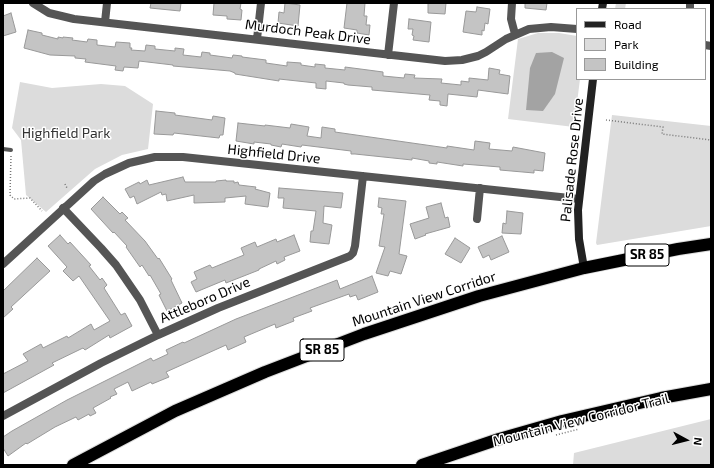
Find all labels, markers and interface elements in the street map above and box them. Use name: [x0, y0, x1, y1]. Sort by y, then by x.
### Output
legend: [576, 8, 706, 80]
street label: Murdoch Peak Drive: [244, 16, 372, 48]
text: Road: [614, 17, 642, 31]
text: Park: [614, 37, 639, 51]
text: Building: [614, 57, 658, 71]
street label: Palisade Rose Drive: [557, 97, 587, 223]
park label: Highfield Park: [22, 125, 110, 141]
street label: Highfield Drive: [227, 141, 321, 167]
road number: SR 85: [625, 244, 669, 266]
street label: Mountain View Corridor: [350, 268, 498, 330]
street label: Attleboro Drive: [157, 273, 253, 327]
road number: SR 85: [300, 339, 344, 361]
street label: Mountain View Corridor Trail: [491, 390, 671, 450]
north arrow: [666, 420, 706, 460]
text: N: [691, 437, 705, 446]

